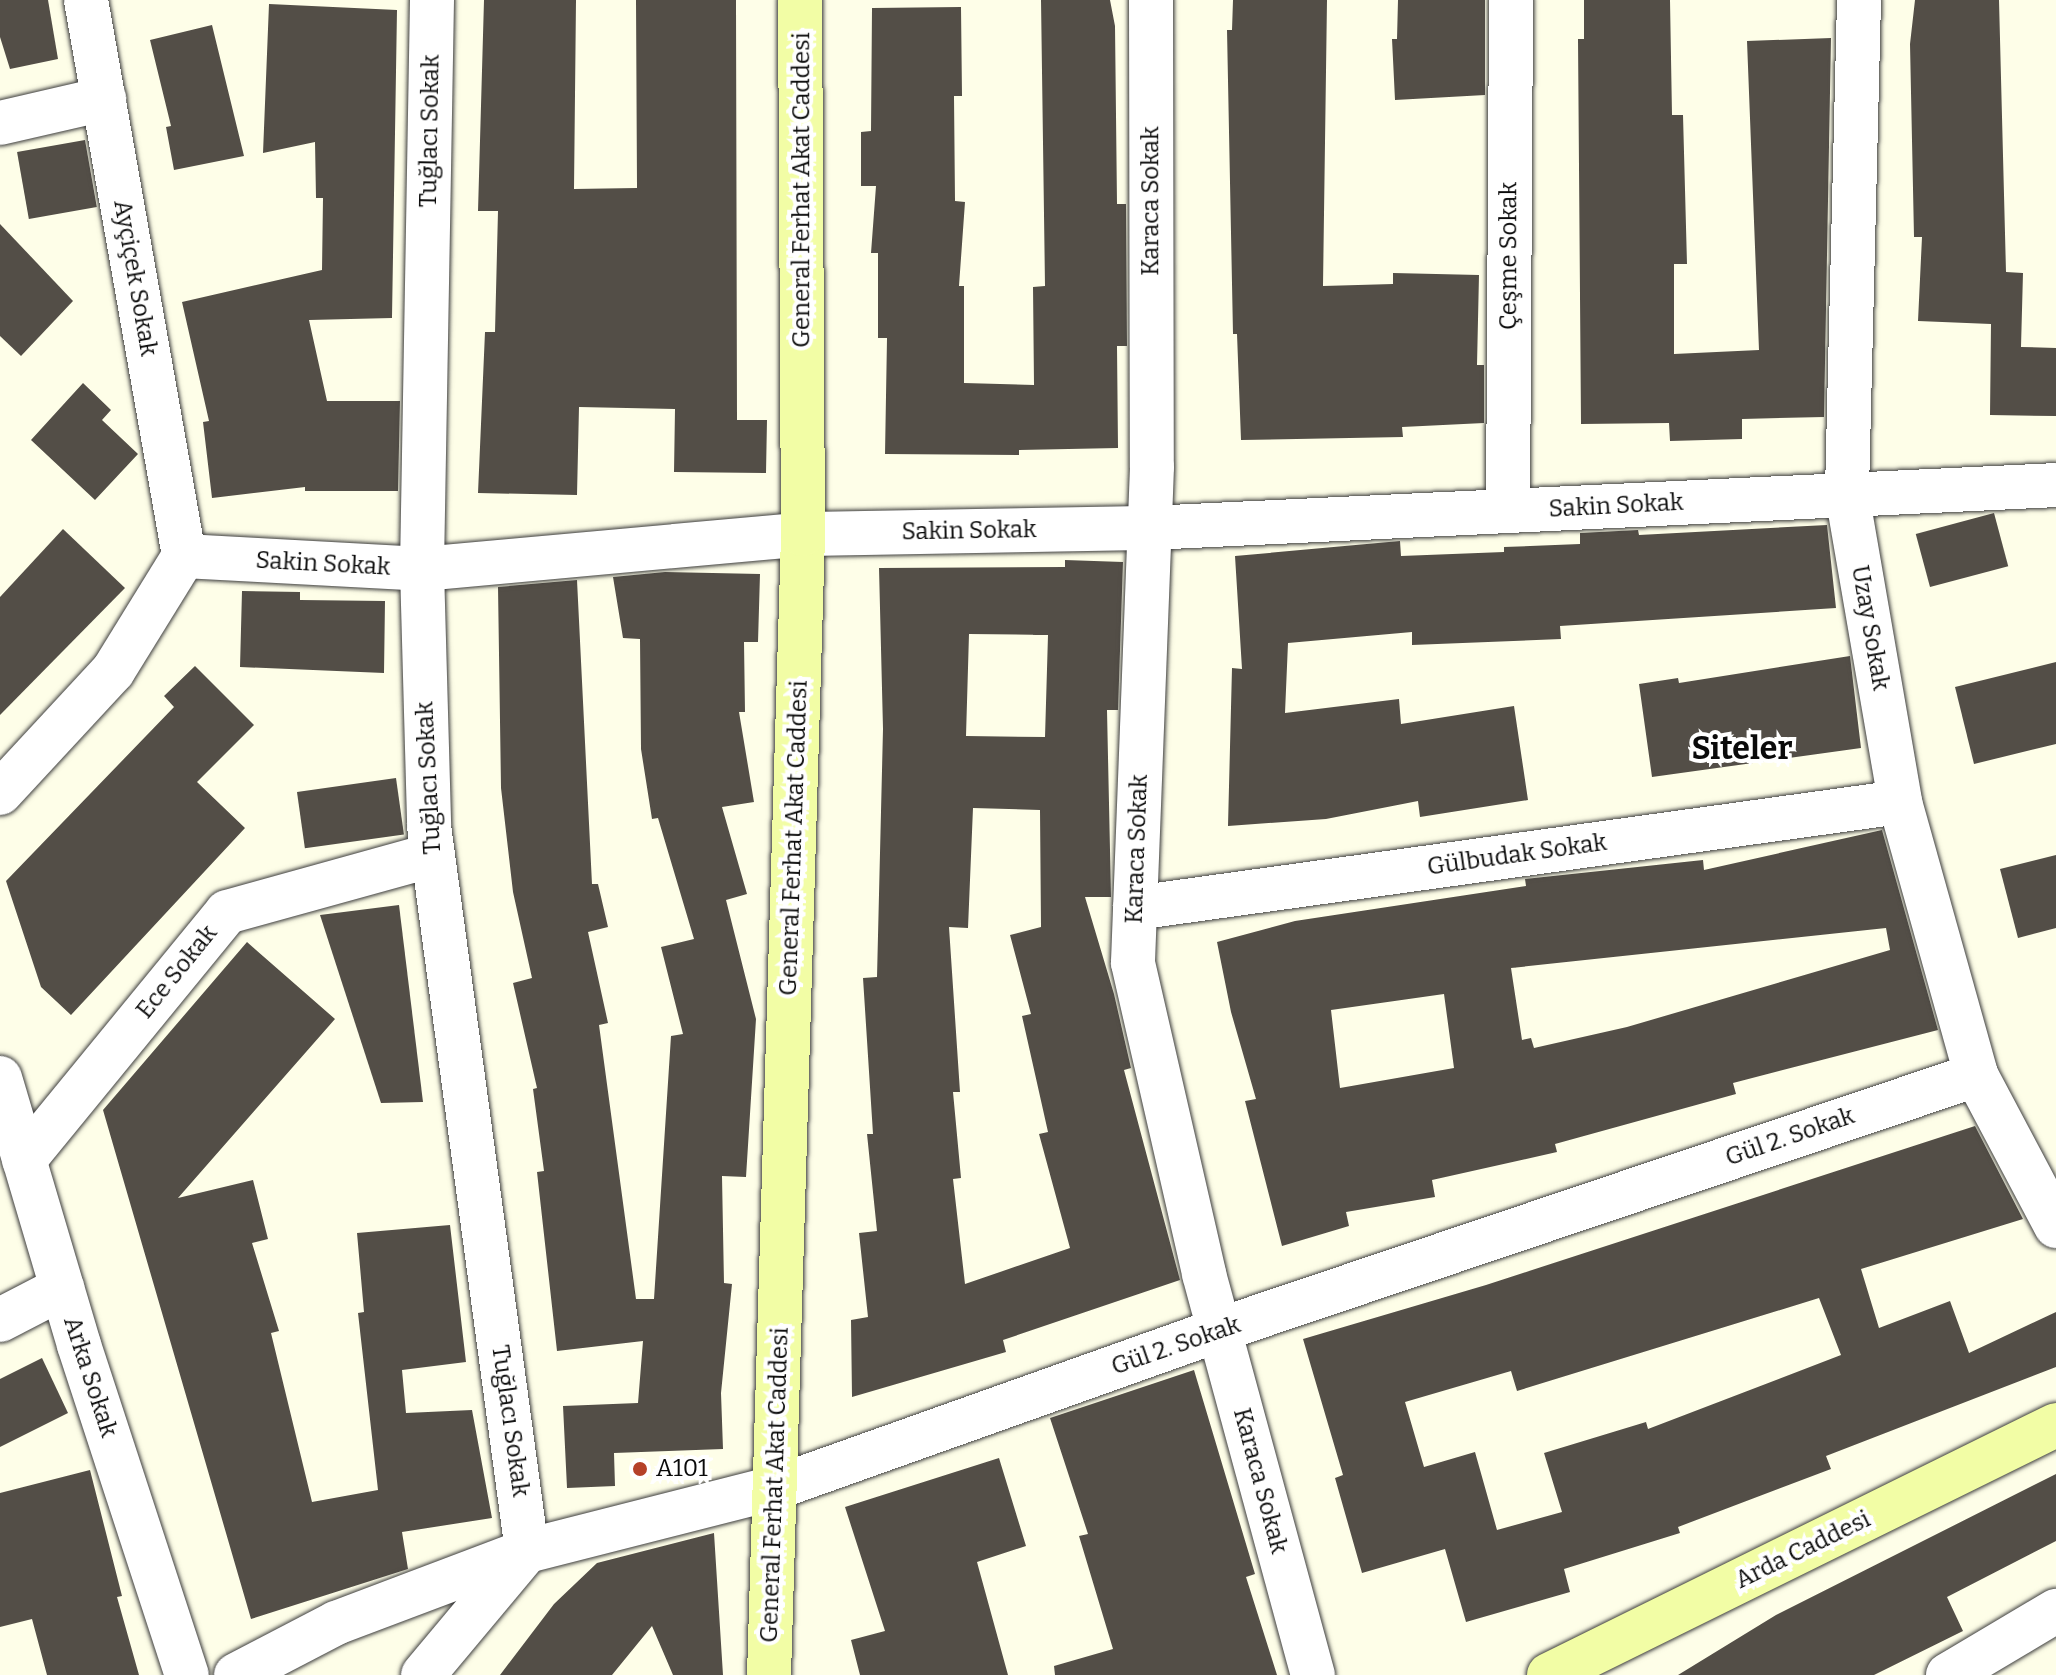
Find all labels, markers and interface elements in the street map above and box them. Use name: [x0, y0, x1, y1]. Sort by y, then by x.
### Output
street label: General Ferhat Akat Caddesi: [788, 32, 816, 348]
street label: Tuğlacı Sokak: [414, 54, 446, 208]
street label: Karaca Sokak: [1137, 126, 1165, 276]
street label: Çeşme Sokak: [1495, 182, 1523, 330]
street label: Ayçiçek Sokak: [107, 198, 163, 358]
street label: Sakin Sokak: [1548, 488, 1684, 524]
street label: Sakin Sokak: [901, 515, 1037, 547]
street label: Sakin Sokak: [255, 546, 391, 582]
street label: Uzay Sokak: [1845, 563, 1895, 693]
street label: General Ferhat Akat Caddesi: [774, 680, 814, 996]
street label: Tuğlacı Sokak: [411, 701, 447, 855]
district label: Siteler: [1692, 729, 1792, 767]
street label: Karaca Sokak: [1120, 774, 1154, 924]
street label: Gülbudak Sokak: [1425, 828, 1609, 882]
street label: Ece Sokak: [131, 919, 223, 1025]
street label: Gül 2. Sokak: [1722, 1101, 1858, 1173]
street label: Gül 2. Sokak: [1108, 1310, 1244, 1382]
street label: Arka Sokak: [57, 1313, 123, 1441]
street label: General Ferhat Akat Caddesi: [755, 1327, 795, 1643]
street label: Tuğlacı Sokak: [485, 1343, 535, 1499]
street label: Karaca Sokak: [1227, 1405, 1293, 1557]
place label: A101: [656, 1455, 708, 1483]
marker: A101: [631, 1460, 649, 1478]
street label: Arda Caddesi: [1731, 1505, 1875, 1595]

